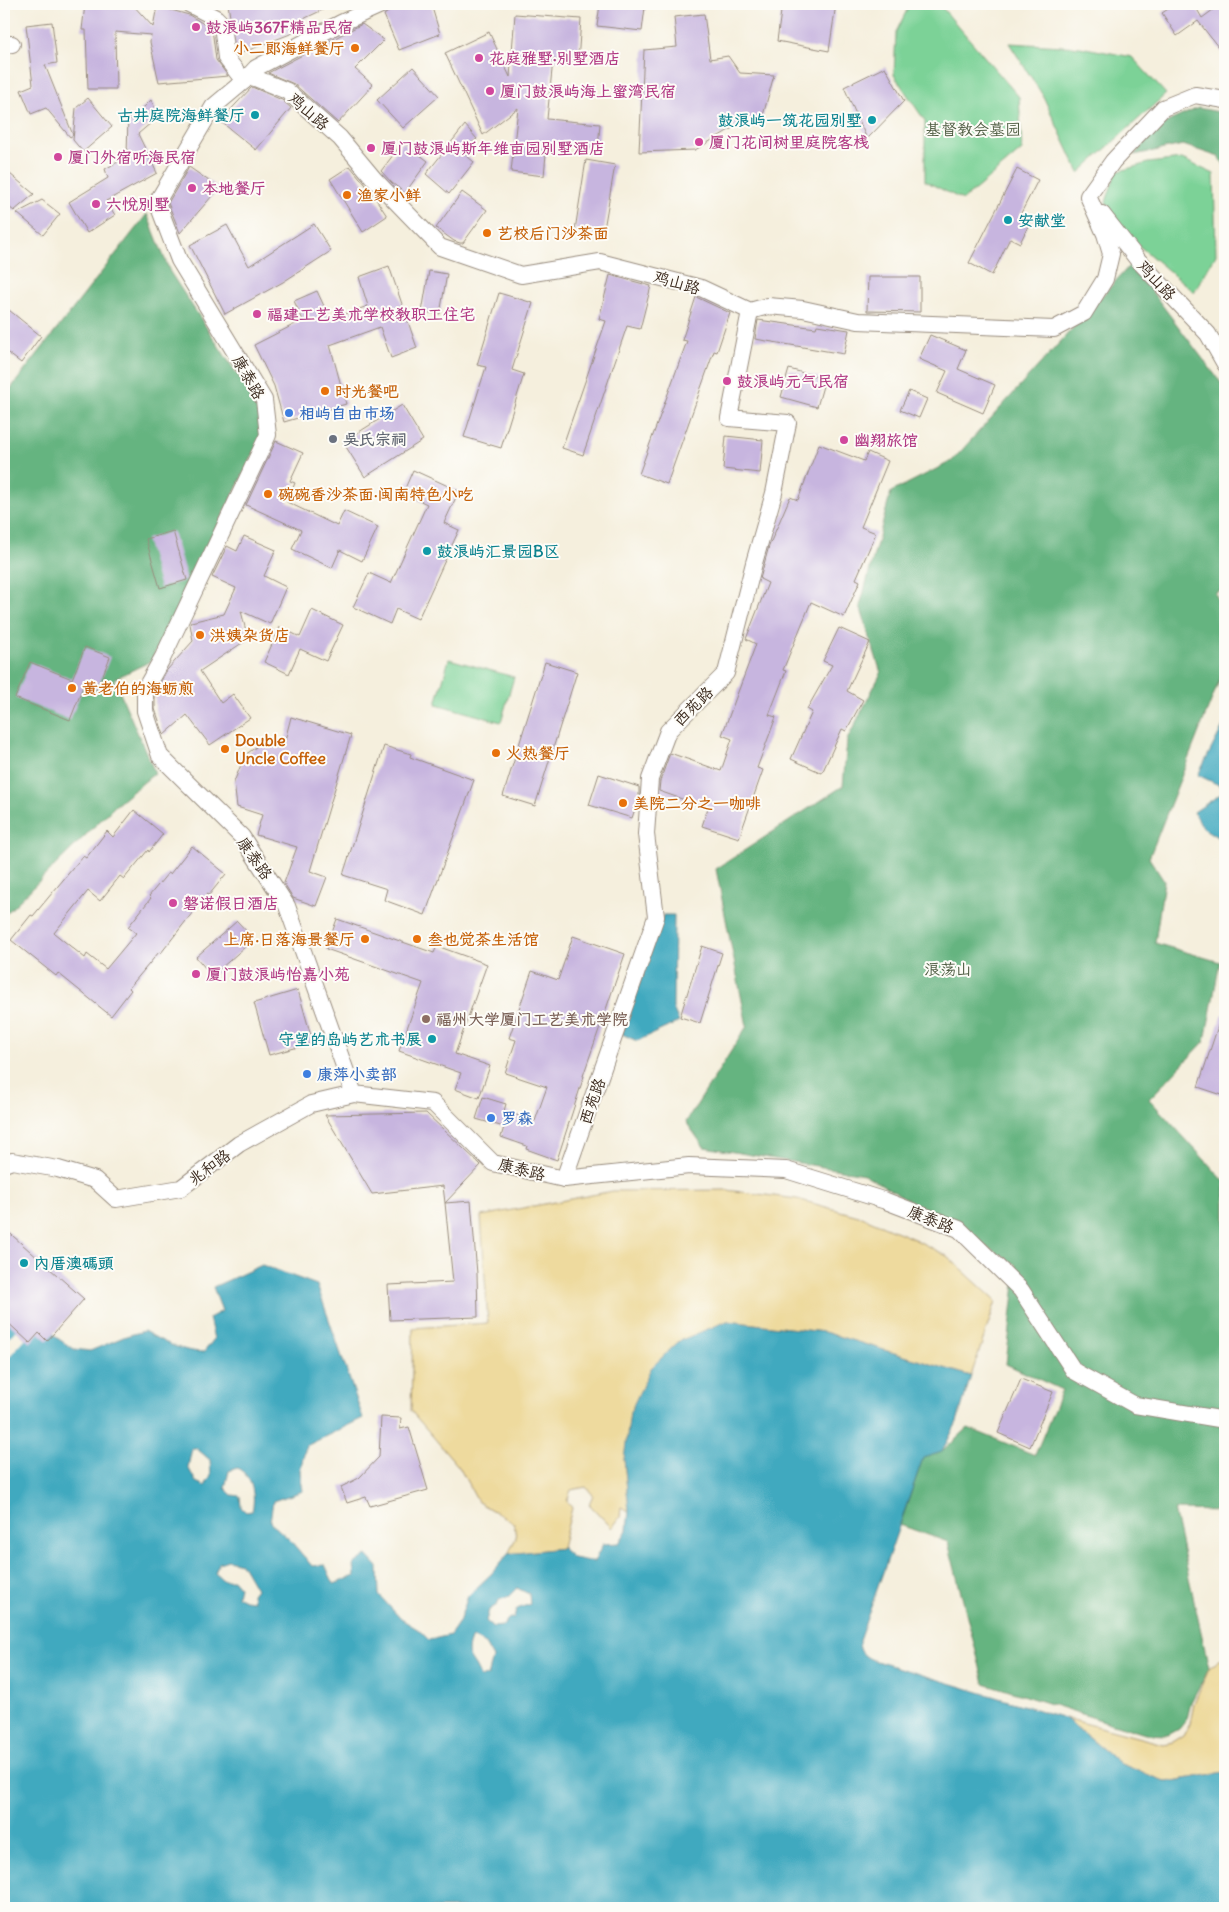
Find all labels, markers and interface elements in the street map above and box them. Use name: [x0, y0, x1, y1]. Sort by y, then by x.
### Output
place label: 鼓浪屿367F精品民宿: [206, 17, 353, 37]
marker: 鼓浪屿367F精品民宿: [190, 21, 202, 33]
place label: 小二郎海鲜餐厅: [233, 38, 345, 58]
marker: 小二郎海鲜餐厅: [349, 42, 361, 54]
place label: 花庭雅墅·别墅酒店: [489, 48, 621, 68]
marker: 花庭雅墅·别墅酒店: [473, 52, 485, 64]
place label: 厦门鼓浪屿海上蜜湾民宿: [500, 81, 676, 101]
marker: 厦门鼓浪屿海上蜜湾民宿: [484, 85, 496, 97]
street label: 鸡山路: [284, 88, 334, 134]
place label: 古井庭院海鲜餐厅: [117, 105, 245, 125]
marker: 古井庭院海鲜餐厅: [249, 109, 261, 121]
place label: 鼓浪屿一筑花园别墅: [718, 110, 862, 130]
marker: 鼓浪屿一筑花园别墅: [866, 114, 878, 126]
park label: 基督教会墓园: [925, 119, 1021, 139]
place label: 厦门花间树里庭院客栈: [709, 132, 869, 152]
marker: 厦门花间树里庭院客栈: [693, 136, 705, 148]
place label: 厦门鼓浪屿斯年维亩园别墅酒店: [381, 138, 605, 158]
marker: 厦门鼓浪屿斯年维亩园别墅酒店: [365, 142, 377, 154]
place label: 厦门外宿听海民宿: [68, 147, 196, 167]
marker: 厦门外宿听海民宿: [52, 151, 64, 163]
place label: 本地餐厅: [202, 178, 266, 198]
marker: 本地餐厅: [186, 182, 198, 194]
place label: 渔家小鲜: [357, 185, 421, 205]
marker: 渔家小鲜: [341, 189, 353, 201]
place label: 六悦别墅: [106, 194, 170, 214]
marker: 六悦别墅: [90, 198, 102, 210]
place label: 安献堂: [1018, 210, 1066, 230]
marker: 安献堂: [1002, 214, 1014, 226]
place label: 艺校后门沙茶面: [497, 223, 609, 243]
marker: 艺校后门沙茶面: [481, 227, 493, 239]
street label: 鸡山路: [1133, 256, 1181, 304]
street label: 鸡山路: [651, 266, 703, 298]
place label: 福建工艺美术学校教职工住宅: [267, 304, 475, 324]
marker: 福建工艺美术学校教职工住宅: [251, 308, 263, 320]
street label: 康泰路: [228, 351, 270, 403]
place label: 鼓浪屿元气民宿: [737, 371, 849, 391]
marker: 鼓浪屿元气民宿: [721, 375, 733, 387]
place label: 时光餐吧: [335, 381, 399, 401]
marker: 时光餐吧: [319, 385, 331, 397]
place label: 相屿自由市场: [299, 403, 395, 423]
marker: 相屿自由市场: [283, 407, 295, 419]
place label: 吴氏宗祠: [343, 429, 407, 449]
place label: 幽翔旅馆: [854, 430, 918, 450]
marker: 吴氏宗祠: [327, 433, 339, 445]
marker: 幽翔旅馆: [838, 434, 850, 446]
place label: 碗碗香沙茶面·闽南特色小吃: [278, 484, 474, 504]
marker: 碗碗香沙茶面·闽南特色小吃: [262, 488, 274, 500]
place label: 鼓浪屿汇景园B区: [437, 541, 559, 561]
marker: 鼓浪屿汇景园B区: [421, 545, 433, 557]
place label: 洪姨杂货店: [210, 625, 290, 645]
marker: 洪姨杂货店: [194, 629, 206, 641]
place label: 黄老伯的海蛎煎: [82, 678, 194, 698]
marker: 黄老伯的海蛎煎: [66, 682, 78, 694]
street label: 西苑路: [669, 682, 717, 730]
place label: Double Uncle Coffee: [235, 730, 326, 768]
marker: Double Uncle Coffee: [219, 743, 231, 755]
place label: 火热餐厅: [506, 743, 570, 763]
marker: 火热餐厅: [490, 747, 502, 759]
place label: 美院二分之一咖啡: [633, 793, 761, 813]
marker: 美院二分之一咖啡: [617, 797, 629, 809]
street label: 康泰路: [233, 833, 277, 883]
place label: 磐诺假日酒店: [183, 893, 279, 913]
marker: 磐诺假日酒店: [167, 897, 179, 909]
place label: 上席·日落海景餐厅: [223, 929, 355, 949]
place label: 叁也觉茶生活馆: [427, 929, 539, 949]
marker: 上席·日落海景餐厅: [359, 933, 371, 945]
marker: 叁也觉茶生活馆: [411, 933, 423, 945]
park label: 浪荡山: [924, 959, 972, 979]
place label: 厦门鼓浪屿怡嘉小苑: [206, 964, 350, 984]
marker: 厦门鼓浪屿怡嘉小苑: [190, 968, 202, 980]
place label: 福州大学厦门工艺美术学院: [436, 1009, 628, 1029]
marker: 福州大学厦门工艺美术学院: [420, 1013, 432, 1025]
place label: 守望的岛屿艺术书展: [278, 1029, 422, 1049]
marker: 守望的岛屿艺术书展: [426, 1033, 438, 1045]
place label: 康萍小卖部: [317, 1064, 397, 1084]
marker: 康萍小卖部: [301, 1068, 313, 1080]
street label: 西苑路: [575, 1075, 609, 1127]
place label: 罗森: [501, 1108, 533, 1128]
marker: 罗森: [485, 1112, 497, 1124]
street label: 兆和路: [184, 1145, 234, 1189]
street label: 康泰路: [496, 1153, 548, 1185]
street label: 康泰路: [905, 1201, 957, 1237]
place label: 內厝澳碼頭: [34, 1253, 114, 1273]
marker: 內厝澳碼頭: [18, 1257, 30, 1269]

